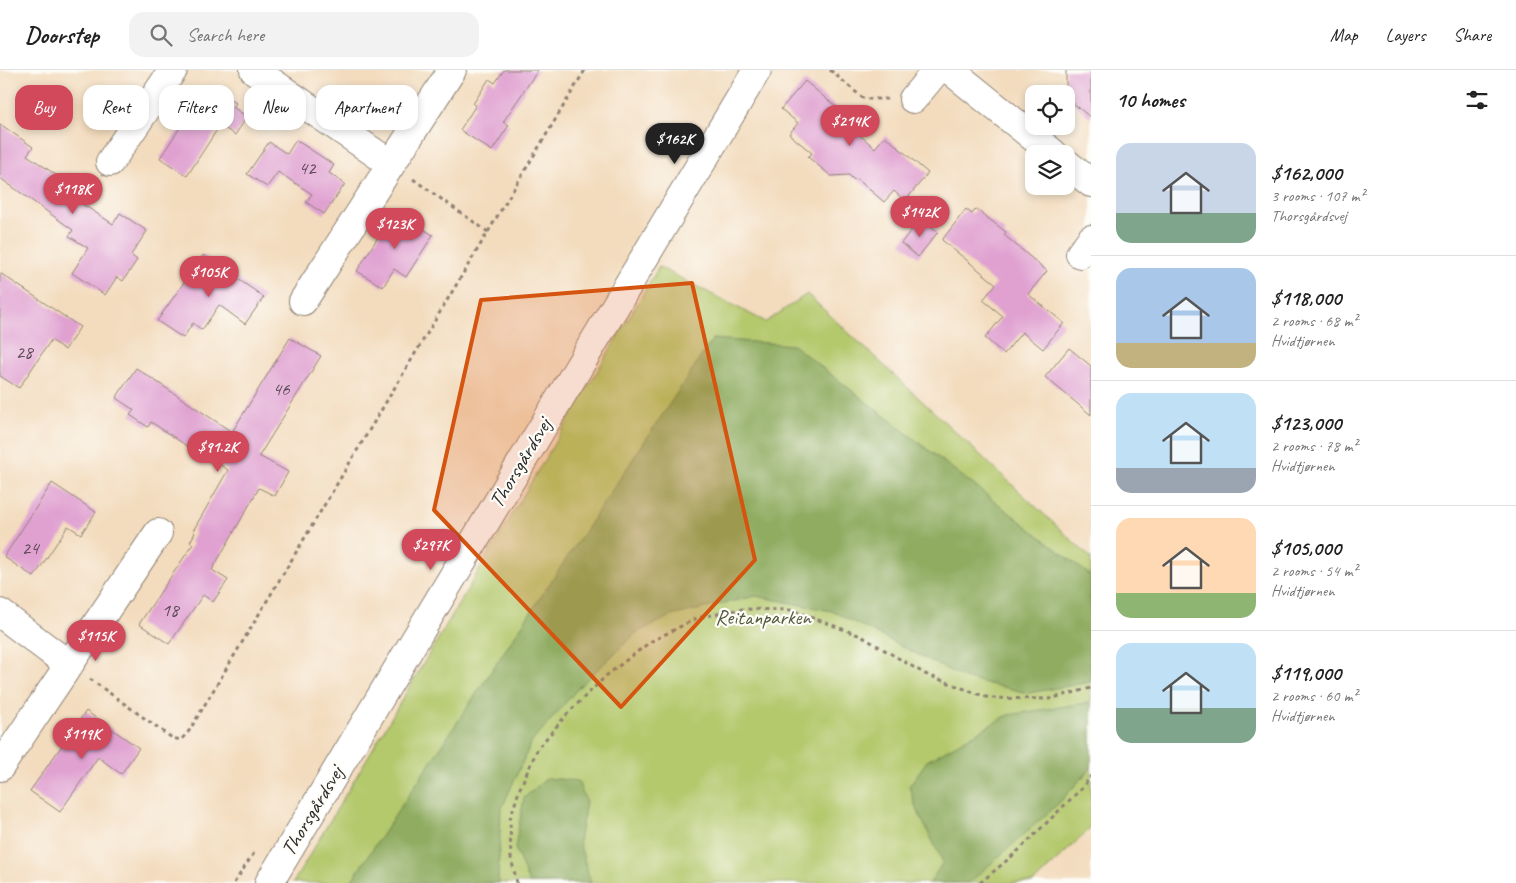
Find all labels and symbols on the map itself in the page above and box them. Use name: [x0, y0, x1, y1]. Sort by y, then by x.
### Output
pin: $214K: [815, 104, 885, 147]
pin: $162K: [640, 122, 710, 165]
house number: 42: [298, 156, 317, 180]
pin: $118K: [38, 172, 108, 215]
pin: $142K: [885, 196, 955, 238]
pin: $123K: [360, 208, 430, 250]
pin: $105K: [174, 256, 244, 298]
house number: 28: [15, 340, 35, 364]
house number: 46: [272, 377, 291, 401]
street label: Thorsgårdsvej: [483, 411, 558, 512]
pin: $91.2K: [177, 430, 259, 473]
pin: $297K: [396, 528, 466, 571]
house number: 24: [21, 536, 41, 560]
house number: 18: [161, 598, 181, 622]
park label: Reitanparken: [715, 604, 812, 630]
pin: $115K: [61, 620, 131, 662]
pin: $119K: [47, 718, 117, 760]
street label: Thorsgårdsvej: [275, 759, 350, 860]

